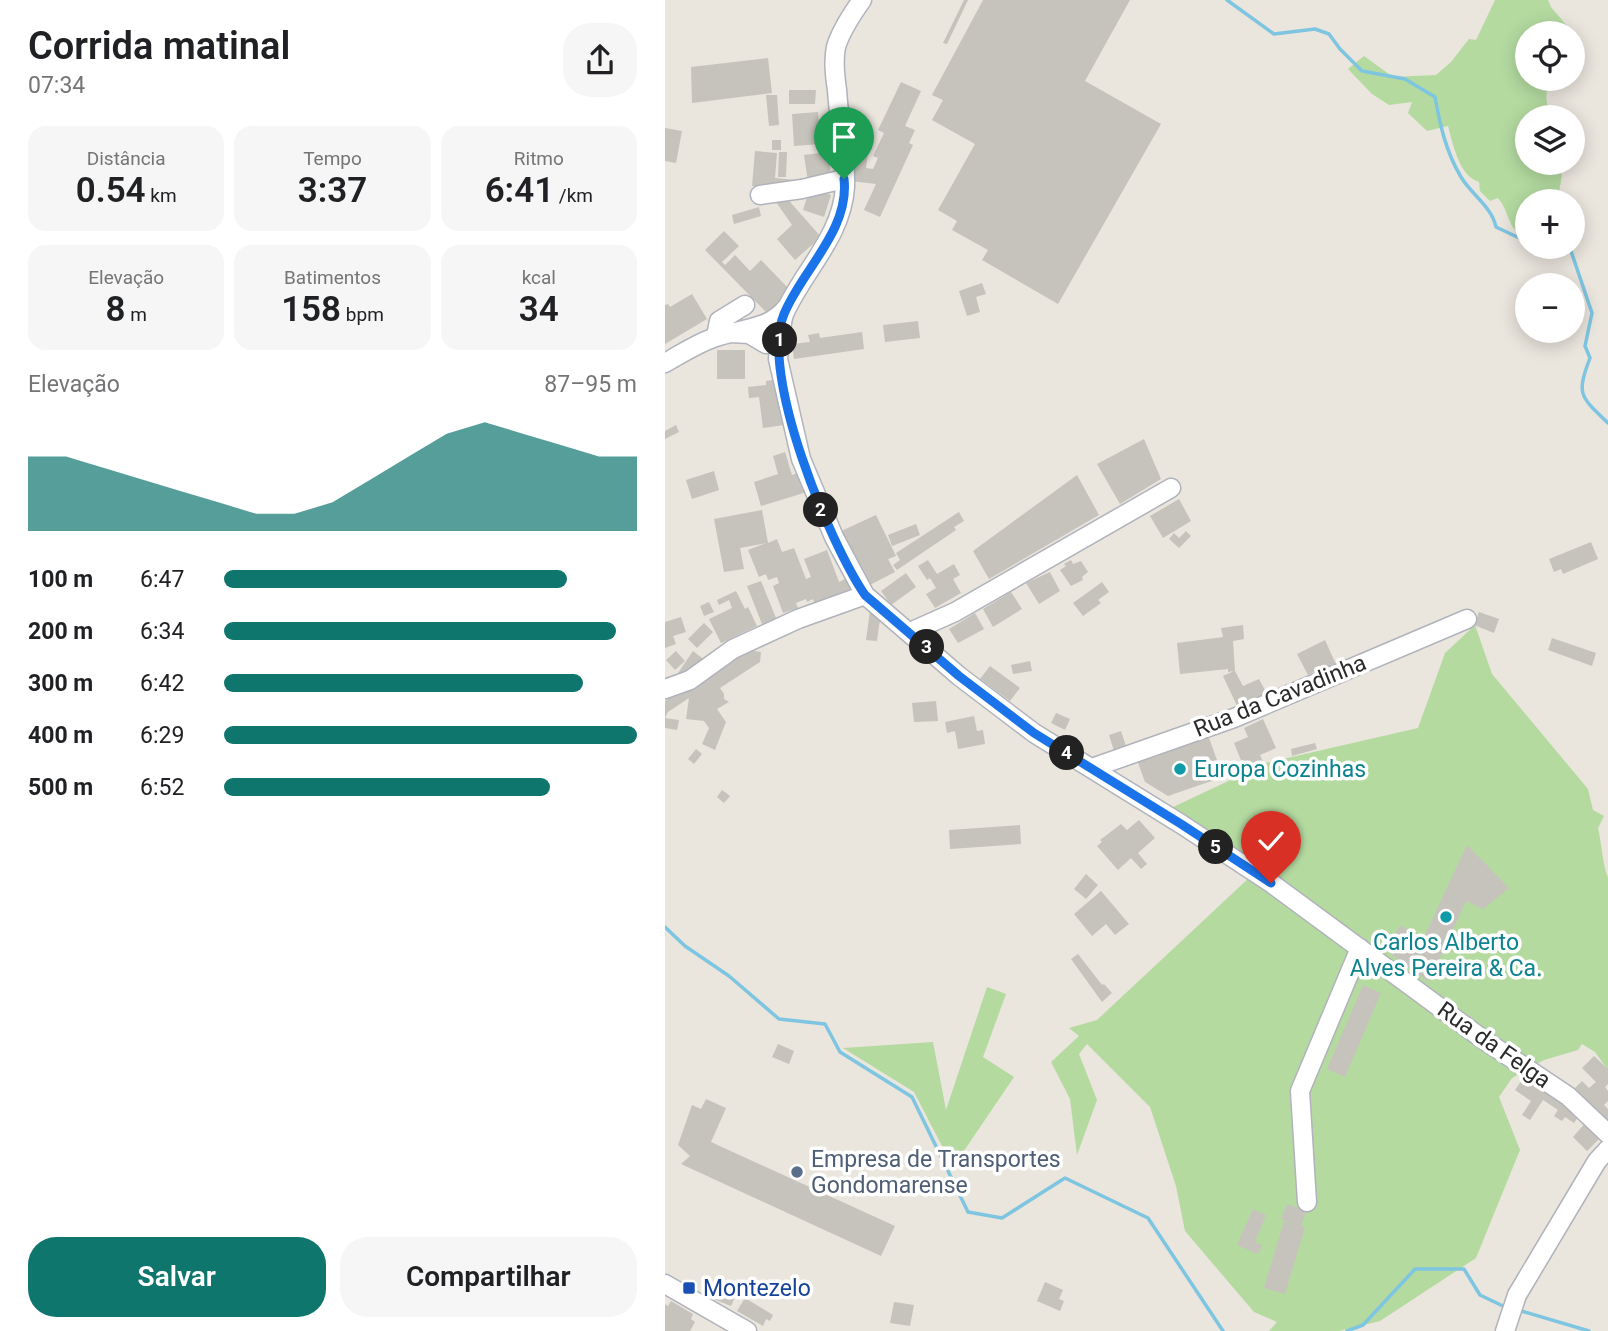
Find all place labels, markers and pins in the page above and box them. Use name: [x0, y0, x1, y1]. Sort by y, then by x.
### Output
pin: [814, 107, 874, 179]
pin: 1: [762, 322, 797, 358]
pin: 2: [803, 492, 839, 528]
pin: 3: [909, 630, 945, 664]
pin: 4: [1049, 736, 1085, 770]
place label: Europa Cozinhas: [1194, 756, 1366, 783]
marker: Europa Cozinhas: [1172, 761, 1188, 777]
pin: [1241, 811, 1301, 883]
pin: 5: [1199, 830, 1233, 864]
marker: Carlos Alberto Alves Pereira & Ca.: [1438, 909, 1454, 925]
place label: Carlos Alberto Alves Pereira & Ca.: [1350, 929, 1542, 982]
place label: Empresa de Transportes Gondomarense: [811, 1146, 1061, 1199]
marker: Empresa de Transportes Gondomarense: [789, 1164, 805, 1180]
place label: Montezelo: [703, 1275, 811, 1302]
marker: Montezelo: [681, 1280, 697, 1296]

